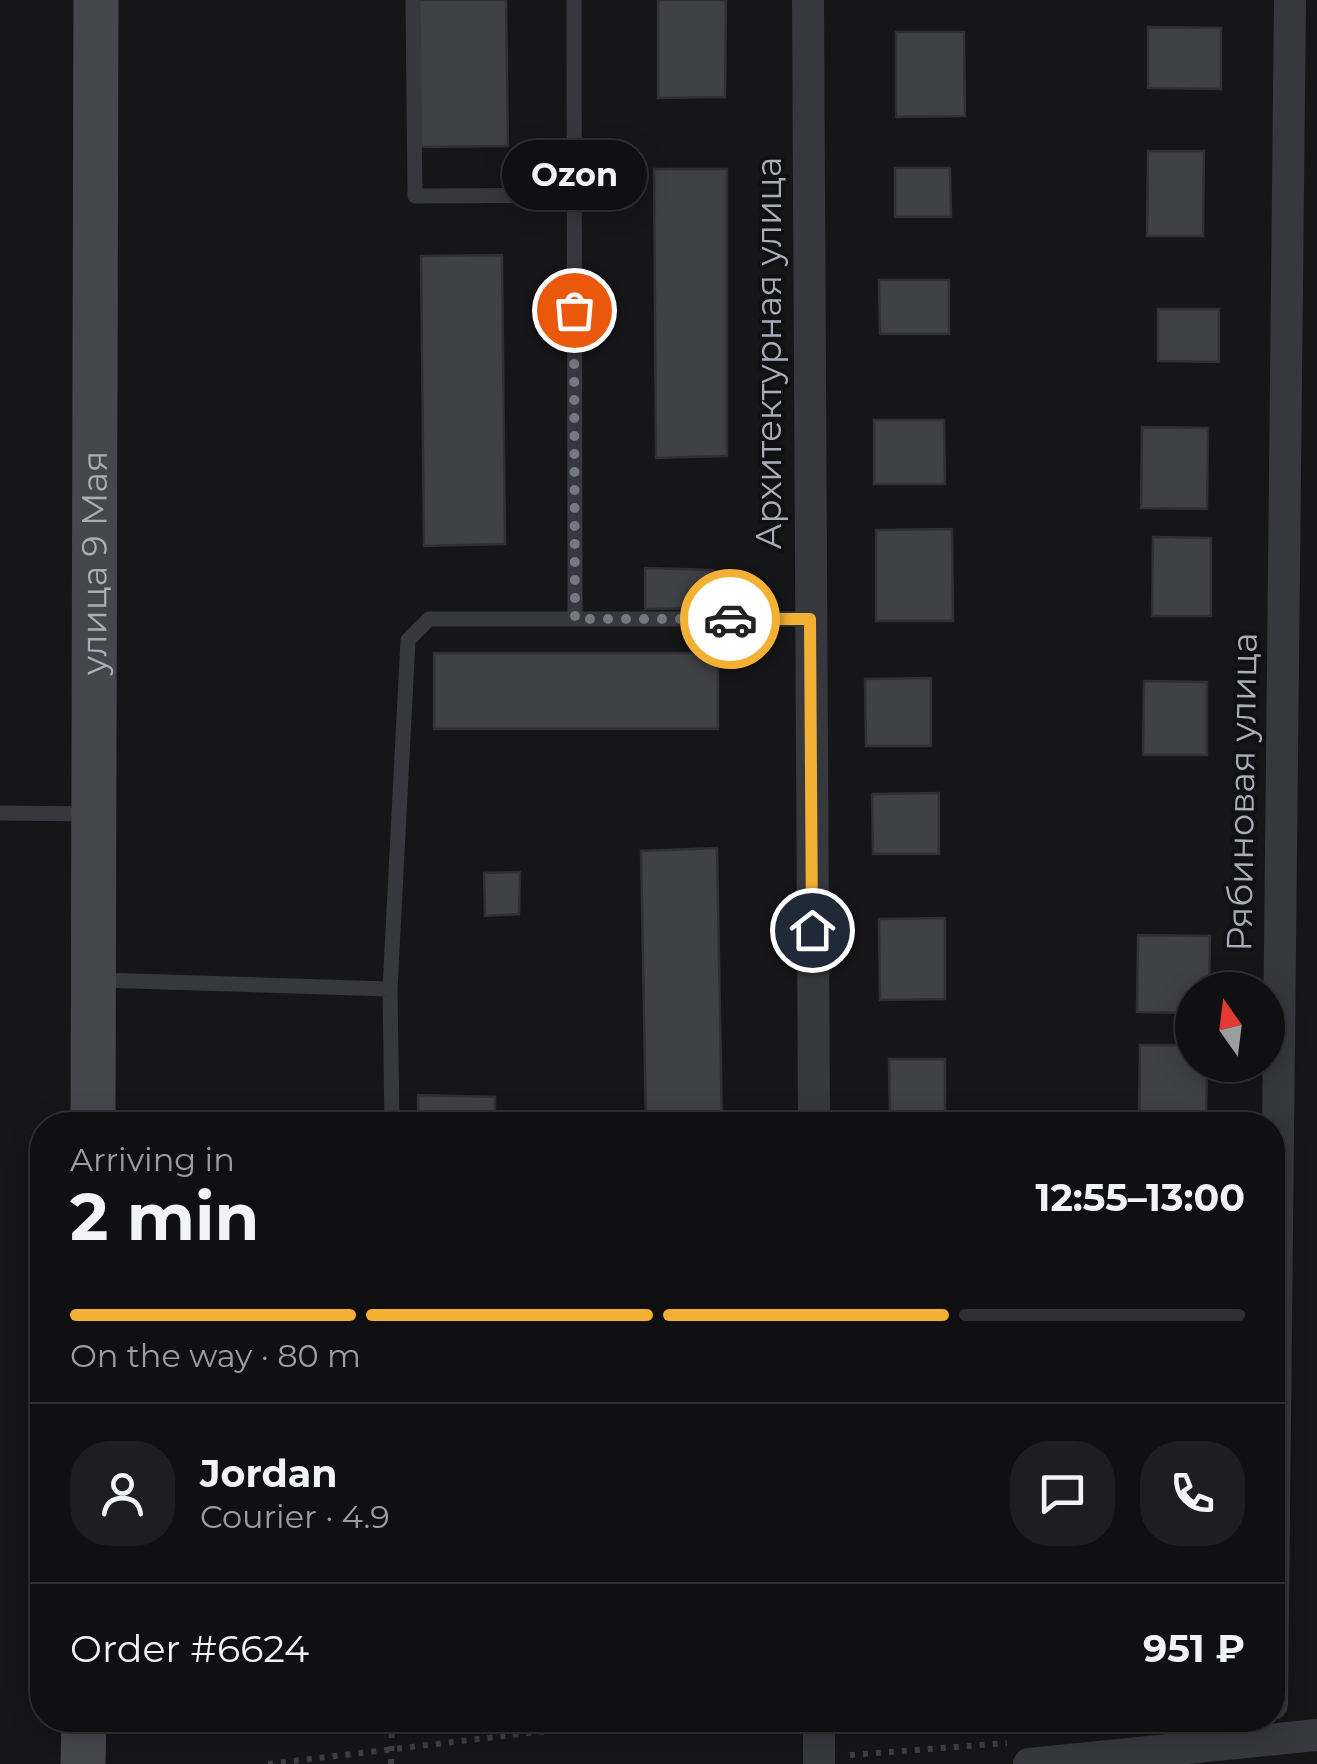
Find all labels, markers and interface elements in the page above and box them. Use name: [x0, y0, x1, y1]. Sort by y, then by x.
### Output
callout: Ozon: [502, 140, 646, 210]
text: Ozon: [531, 155, 618, 194]
street label: Архитектурная улица: [747, 156, 790, 550]
pin: [532, 268, 617, 353]
icon: bag: [547, 283, 602, 338]
street label: улица 9 Мая: [72, 451, 116, 676]
courier: [680, 569, 780, 669]
icon: car: [703, 592, 758, 647]
street label: Рябиновая улица: [1217, 632, 1266, 952]
pin: [770, 888, 855, 973]
icon: home: [785, 903, 840, 958]
north arrow: [1175, 972, 1285, 1082]
map controls: [1175, 972, 1285, 1082]
text: Arriving in: [70, 1140, 235, 1179]
text: 12:55–13:00: [1036, 1174, 1245, 1221]
text: 2 min: [70, 1177, 259, 1256]
text: On the way · 80 m: [70, 1336, 361, 1375]
button: person: [70, 1441, 175, 1546]
button: chat: [1010, 1441, 1115, 1546]
button: phone: [1140, 1441, 1245, 1546]
text: Jordan: [200, 1450, 338, 1497]
text: Courier · 4.9: [200, 1497, 390, 1536]
text: Order #6624: [70, 1625, 309, 1672]
text: 951 ₽: [1143, 1625, 1245, 1672]

